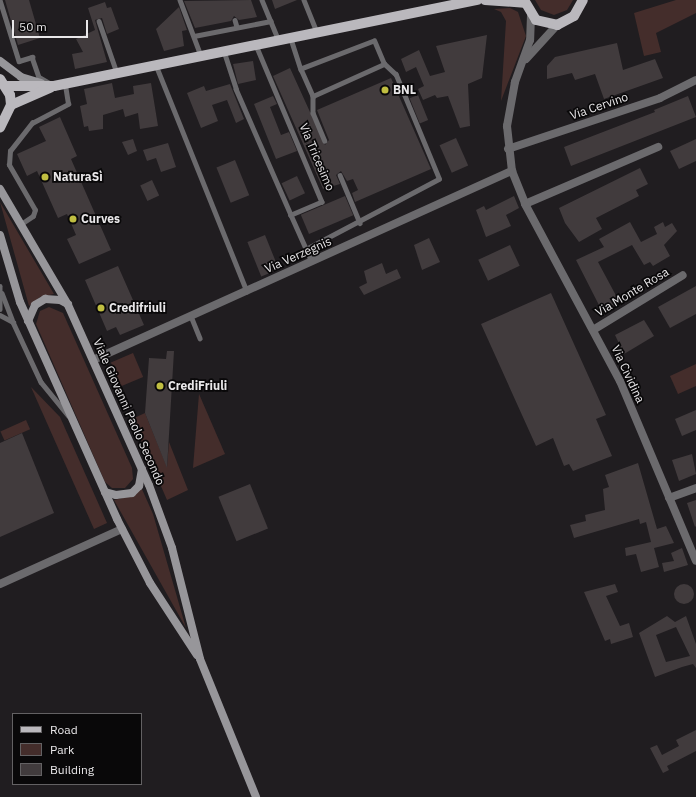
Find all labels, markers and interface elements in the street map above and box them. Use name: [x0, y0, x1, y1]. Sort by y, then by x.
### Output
scale bar: [14, 12, 90, 38]
text: 50 m: [19, 19, 47, 34]
place label: BNL: [393, 83, 416, 97]
marker: BNL: [380, 85, 390, 95]
street label: Via Cervino: [568, 89, 630, 123]
street label: Via Tricesimo: [296, 121, 338, 193]
place label: NaturaSì: [53, 170, 103, 184]
marker: NaturaSì: [40, 172, 50, 182]
place label: Curves: [81, 212, 120, 226]
marker: Curves: [68, 214, 78, 224]
street label: Via Verzegnis: [262, 234, 334, 276]
street label: Via Monte Rosa: [593, 264, 671, 320]
place label: Credifriuli: [109, 301, 166, 315]
marker: Credifriuli: [96, 303, 106, 313]
street label: Viale Giovanni Paolo Secondo: [90, 337, 168, 487]
street label: Via Cividina: [608, 343, 648, 405]
place label: CrediFriuli: [168, 379, 227, 393]
marker: CrediFriuli: [155, 381, 165, 391]
legend: [12, 713, 142, 785]
text: Road: [50, 722, 78, 737]
text: Park: [50, 742, 74, 757]
text: Building: [50, 762, 94, 777]

